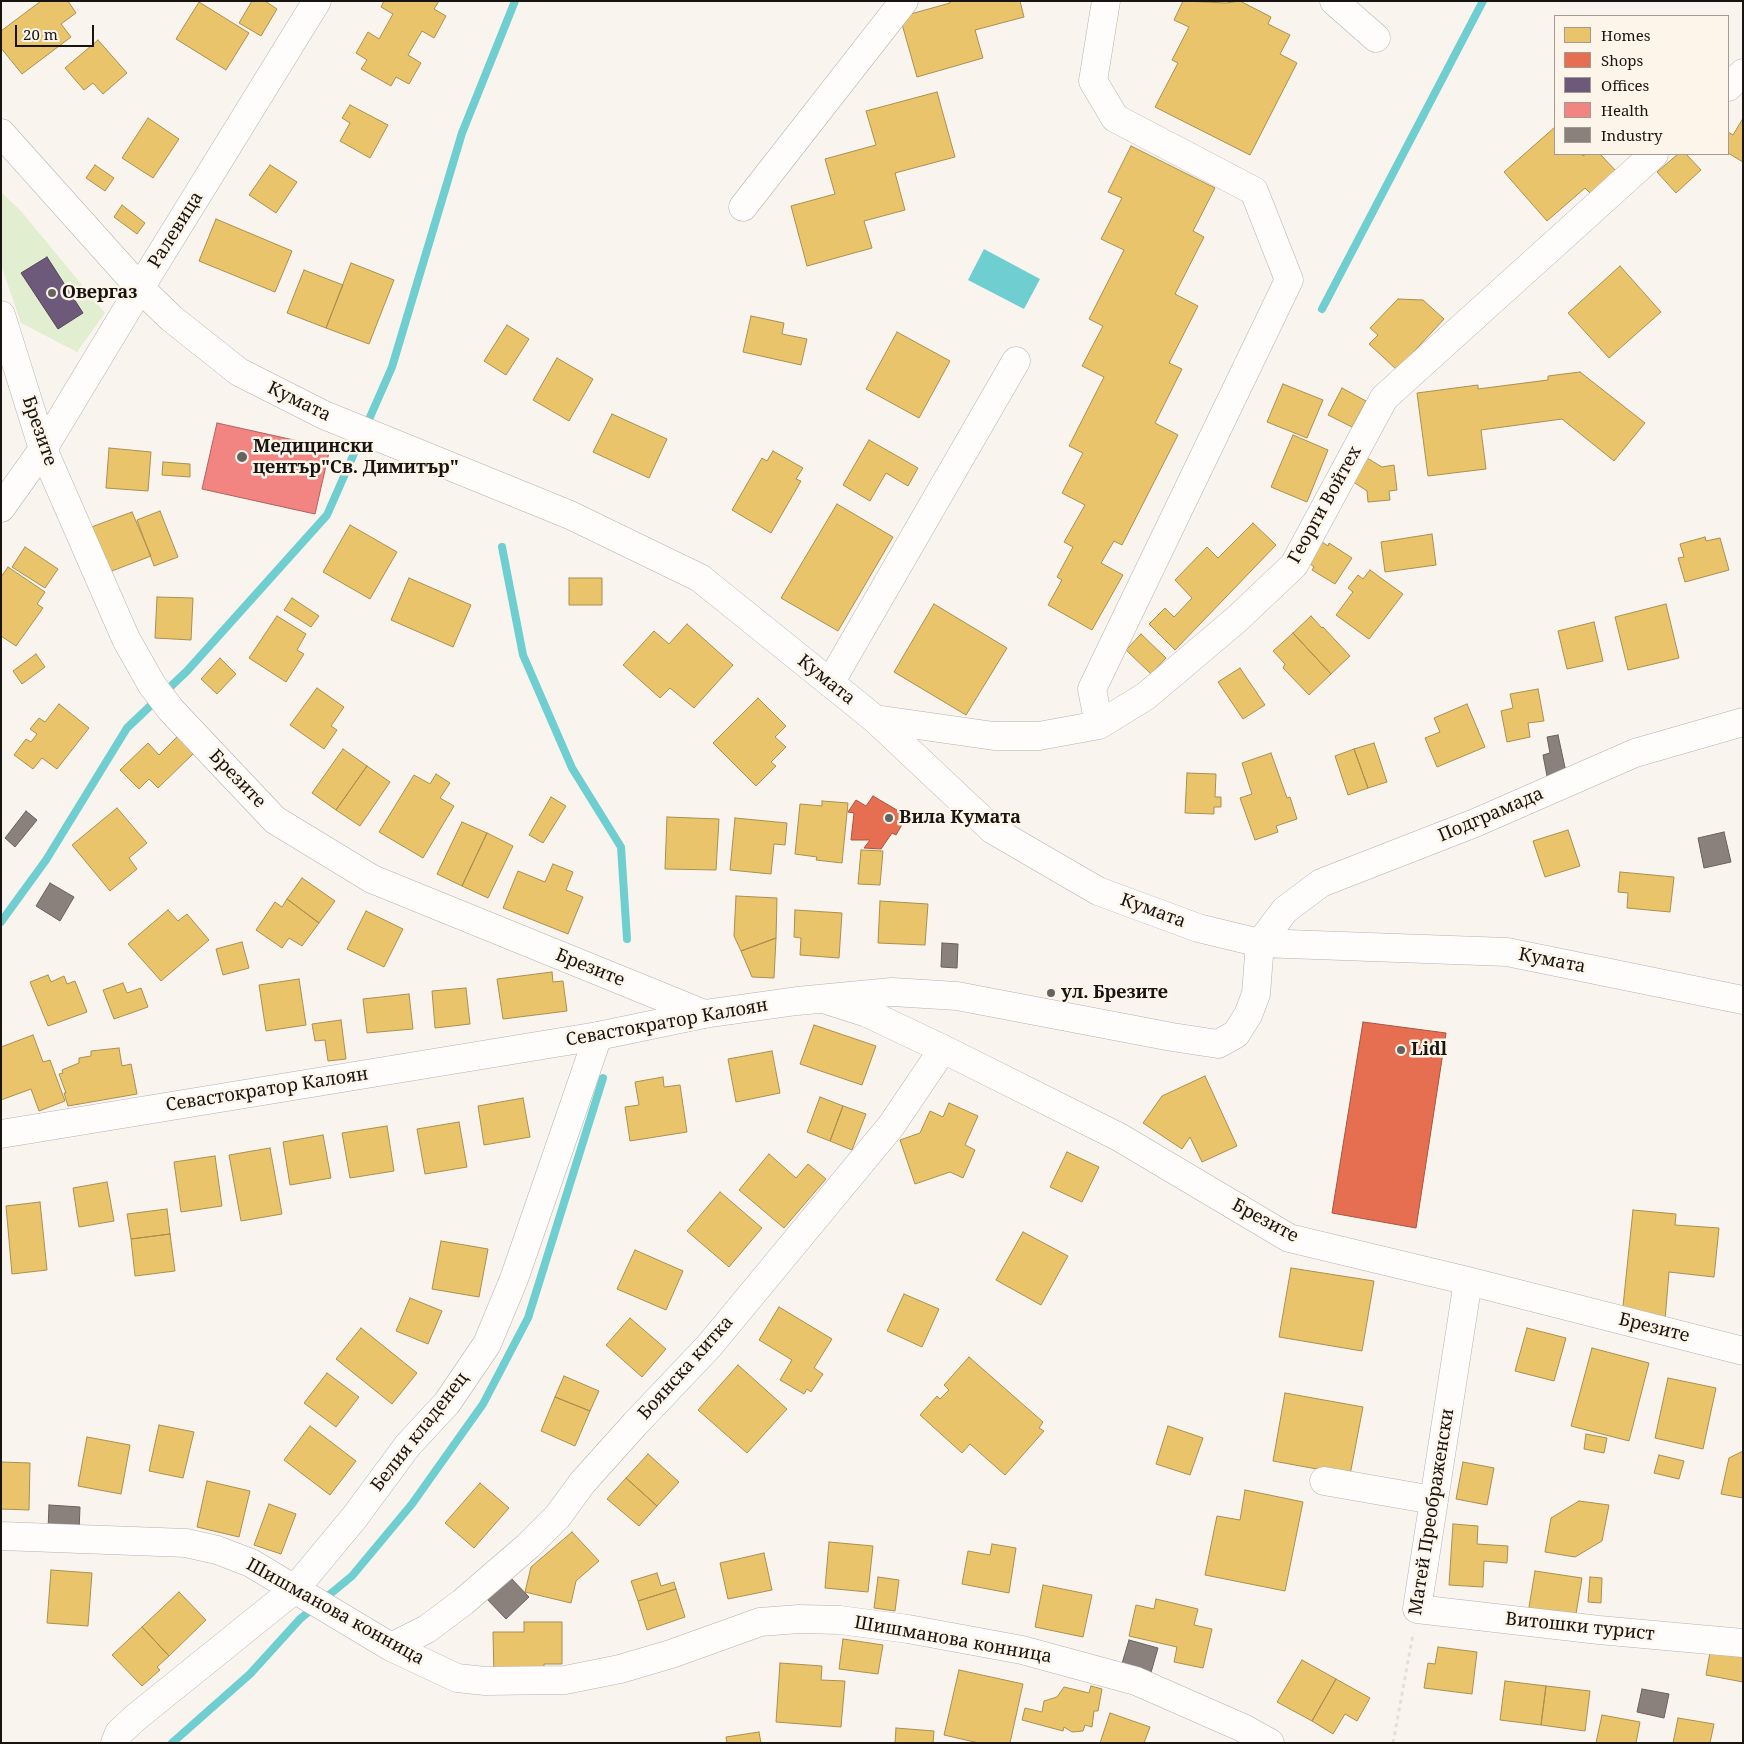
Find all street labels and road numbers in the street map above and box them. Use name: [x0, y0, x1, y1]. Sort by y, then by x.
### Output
street label: Ралевица: [144, 188, 208, 272]
street label: Кумата: [264, 377, 334, 427]
street label: Брезите: [17, 393, 61, 469]
street label: Георги Войтех: [1284, 443, 1366, 567]
street label: Кумата: [793, 650, 859, 710]
street label: Брезите: [204, 745, 270, 813]
street label: Подграмада: [1435, 783, 1547, 847]
street label: Кумата: [1117, 889, 1189, 933]
street label: Брезите: [552, 944, 628, 992]
street label: Кумата: [1517, 944, 1587, 978]
street label: Севастократор Калоян: [564, 995, 770, 1051]
street label: Севастократор Калоян: [164, 1063, 370, 1117]
street label: Брезите: [1228, 1194, 1302, 1248]
street label: Брезите: [1616, 1309, 1692, 1347]
street label: Боянска китка: [634, 1312, 738, 1424]
street label: Белия кладенец: [367, 1368, 473, 1496]
street label: Матей Преображенски: [1405, 1407, 1459, 1617]
street label: Шишманова конница: [242, 1554, 428, 1670]
street label: Витошки турист: [1504, 1608, 1656, 1646]
street label: Шишманова конница: [852, 1612, 1054, 1668]

